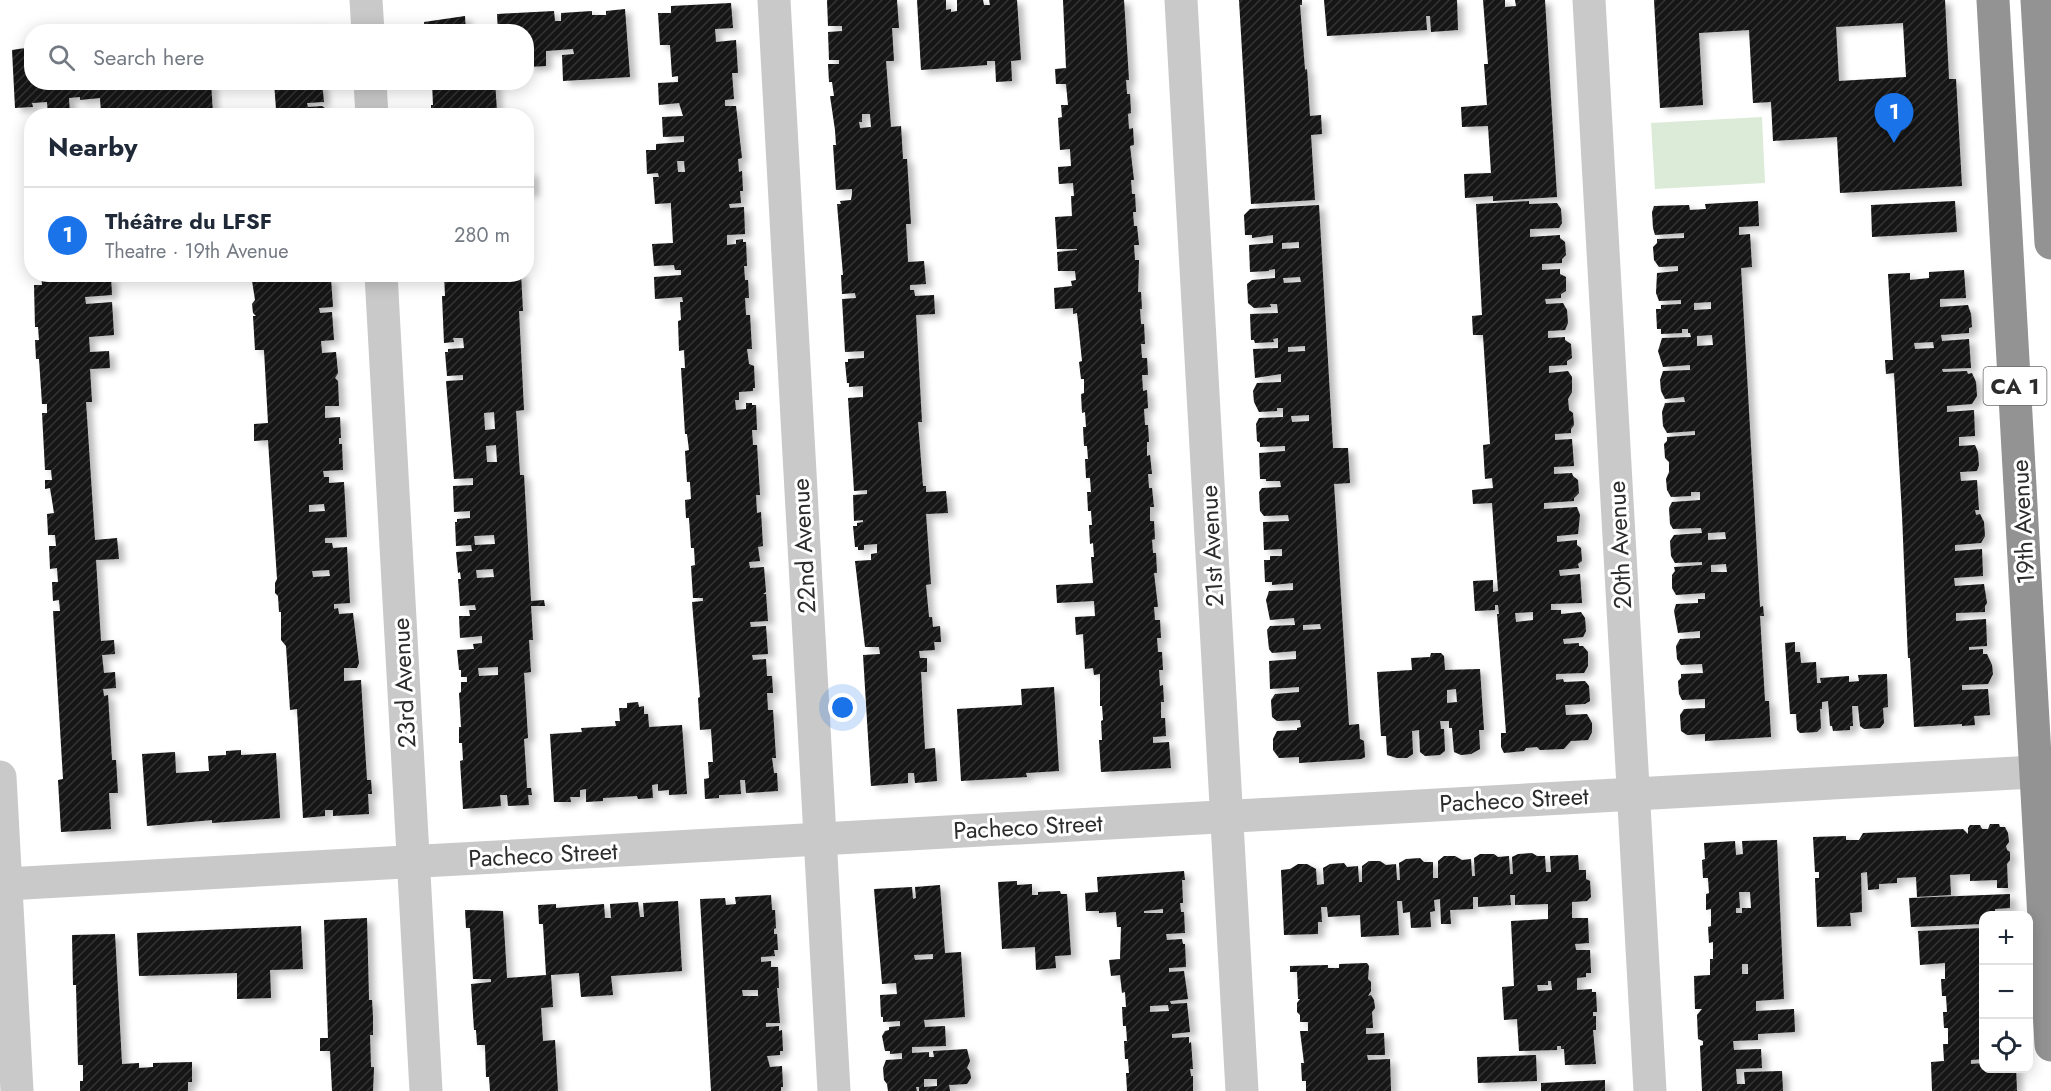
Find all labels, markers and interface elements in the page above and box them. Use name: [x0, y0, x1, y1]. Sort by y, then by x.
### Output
search box: [24, 24, 534, 90]
icon: search: [45, 41, 78, 74]
text: Search here: [93, 41, 204, 73]
pin: 1: [1874, 94, 1914, 143]
text: Nearby: [48, 128, 137, 166]
text: Théâtre du LFSF: [105, 205, 272, 237]
text: 1: [62, 221, 73, 250]
text: 280 m: [454, 221, 510, 250]
text: Theatre · 19th Avenue: [105, 237, 289, 266]
road number: CA 1: [1984, 367, 2046, 405]
street label: 19th Avenue: [2002, 459, 2043, 585]
street label: 22nd Avenue: [782, 477, 825, 615]
street label: 20th Avenue: [1599, 480, 1640, 610]
street label: 21st Avenue: [1191, 484, 1232, 608]
street label: 23rd Avenue: [383, 617, 424, 749]
your location: [828, 693, 857, 722]
street label: Pacheco Street: [1438, 778, 1590, 821]
street label: Pacheco Street: [952, 805, 1104, 848]
street label: Pacheco Street: [467, 833, 619, 876]
map controls: [1979, 911, 2033, 1073]
button: +: [1979, 911, 2033, 965]
button: −: [1979, 965, 2033, 1019]
button: locate: [1979, 1019, 2033, 1073]

